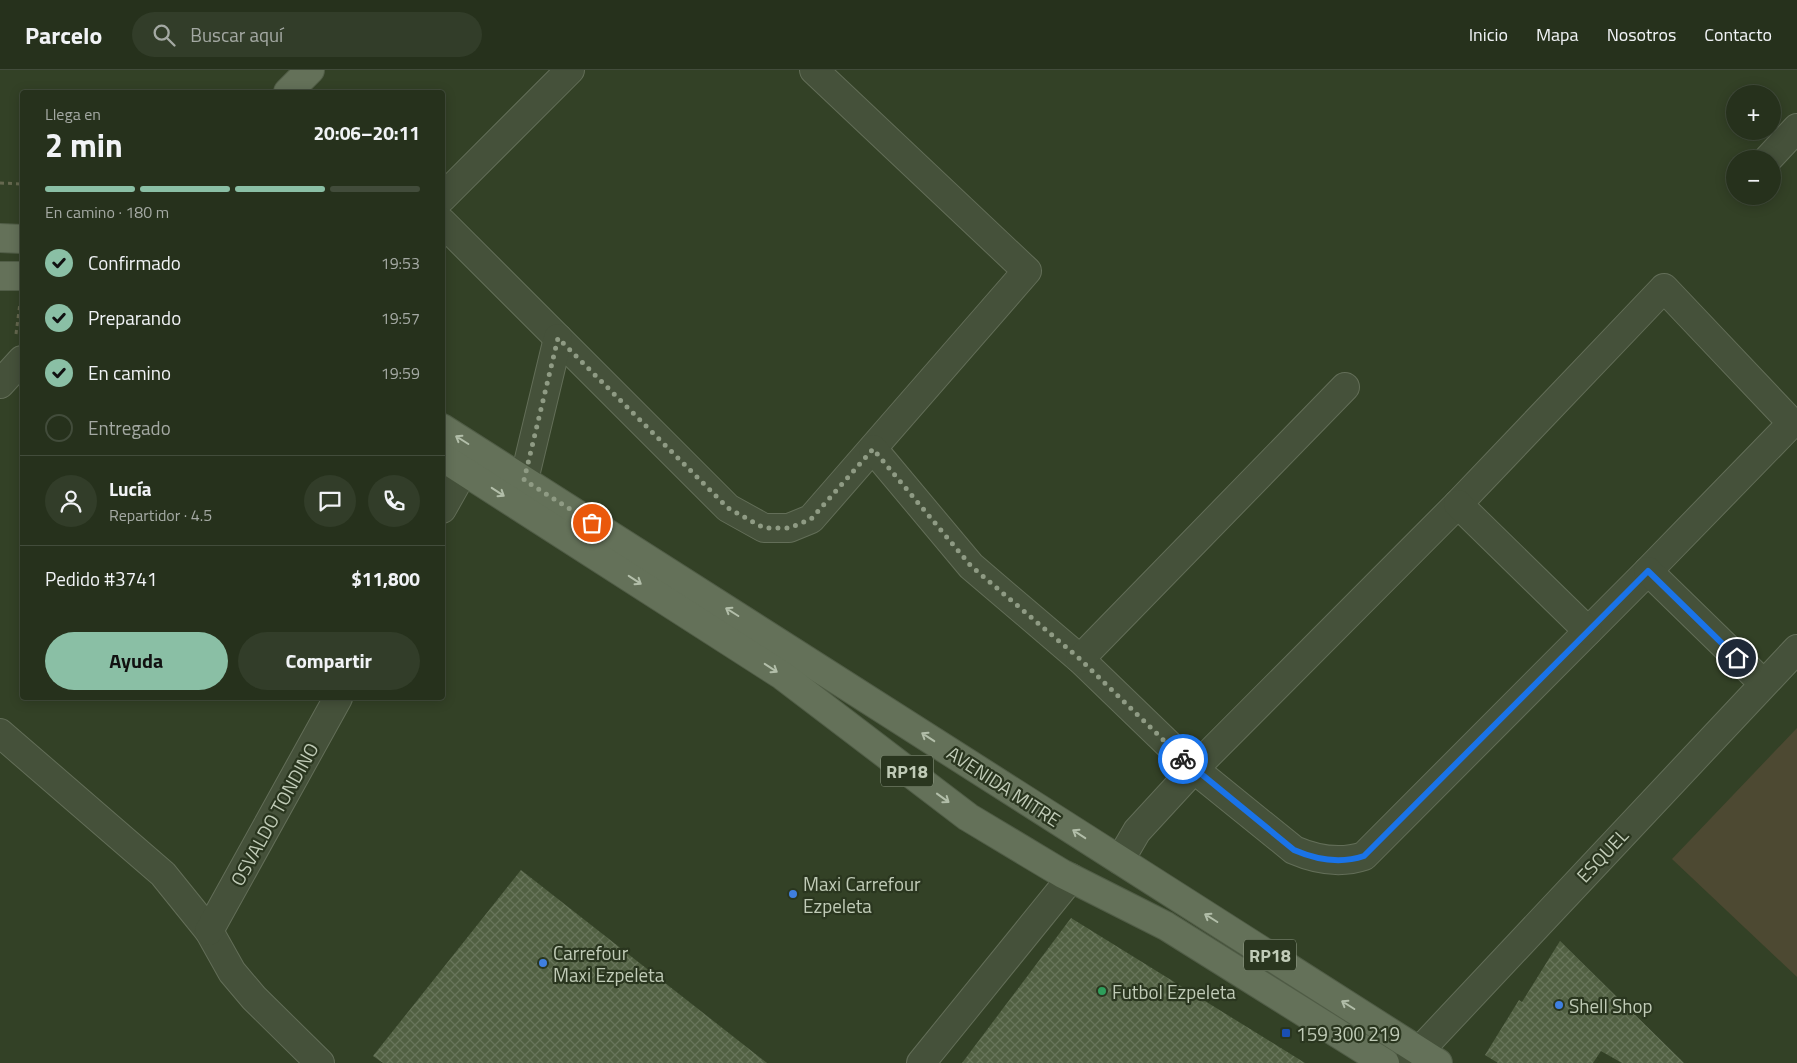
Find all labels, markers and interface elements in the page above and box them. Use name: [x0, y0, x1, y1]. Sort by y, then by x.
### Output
search box: [132, 12, 482, 57]
text: Parcelo: [25, 17, 102, 53]
text: Buscar aquí: [190, 20, 283, 49]
icon: search: [150, 21, 178, 49]
text: Inicio: [1469, 21, 1508, 48]
text: Mapa: [1536, 21, 1579, 48]
text: Nosotros: [1607, 21, 1676, 48]
text: Contacto: [1704, 21, 1772, 48]
map controls: [1726, 85, 1781, 205]
button: +: [1726, 85, 1781, 140]
text: Llega en: [45, 102, 101, 126]
text: 20:06–20:11: [313, 118, 420, 147]
text: 2 min: [45, 121, 123, 169]
button: −: [1726, 150, 1781, 205]
text: En camino · 180 m: [45, 200, 169, 224]
text: Confirmado: [88, 248, 181, 277]
icon: check: [45, 249, 73, 277]
text: 19:53: [381, 251, 420, 275]
text: Preparando: [88, 303, 181, 332]
icon: check: [45, 304, 73, 332]
text: 19:57: [381, 306, 420, 330]
text: En camino: [88, 358, 171, 387]
icon: check: [45, 359, 73, 387]
text: 19:59: [381, 361, 420, 385]
text: Entregado: [88, 413, 171, 442]
one-way arrow: [455, 435, 469, 445]
text: Lucía: [109, 474, 152, 503]
button: person: [45, 475, 97, 527]
button: chat: [304, 475, 356, 527]
button: phone: [368, 475, 420, 527]
one-way arrow: [491, 488, 505, 498]
pin: [571, 502, 613, 544]
text: Repartidor · 4.5: [109, 503, 212, 527]
icon: bag: [578, 509, 606, 537]
text: Pedido #3741: [45, 564, 157, 593]
text: $11,800: [351, 564, 420, 593]
one-way arrow: [627, 576, 641, 586]
one-way arrow: [725, 606, 739, 617]
button: Ayuda: [45, 632, 228, 690]
button: Compartir: [238, 632, 420, 690]
pin: [1716, 637, 1758, 679]
icon: home: [1723, 644, 1751, 672]
one-way arrow: [764, 664, 778, 674]
one-way arrow: [921, 732, 935, 742]
courier: [1158, 734, 1208, 784]
street label: OSVALDO TONDINO: [223, 737, 325, 891]
street label: AVENIDA MITRE: [941, 738, 1067, 834]
icon: bike: [1169, 745, 1197, 773]
road number: RP18: [881, 756, 933, 786]
one-way arrow: [936, 793, 950, 803]
street label: ESQUEL: [1569, 821, 1635, 889]
one-way arrow: [1073, 829, 1087, 839]
place label: Maxi Carrefour Ezpeleta: [803, 869, 921, 920]
marker: Maxi Carrefour Ezpeleta: [787, 888, 799, 900]
one-way arrow: [1204, 913, 1218, 924]
place label: Carrefour Maxi Ezpeleta: [553, 938, 665, 989]
road number: RP18: [1244, 940, 1296, 970]
marker: Carrefour Maxi Ezpeleta: [537, 957, 549, 969]
place label: Futbol Ezpeleta: [1112, 977, 1236, 1006]
marker: Futbol Ezpeleta: [1096, 985, 1108, 997]
place label: Shell Shop: [1569, 991, 1653, 1020]
marker: Shell Shop: [1553, 999, 1565, 1011]
one-way arrow: [1341, 1000, 1355, 1011]
place label: 159 300 219: [1296, 1019, 1400, 1048]
marker: 159 300 219: [1280, 1027, 1292, 1039]

